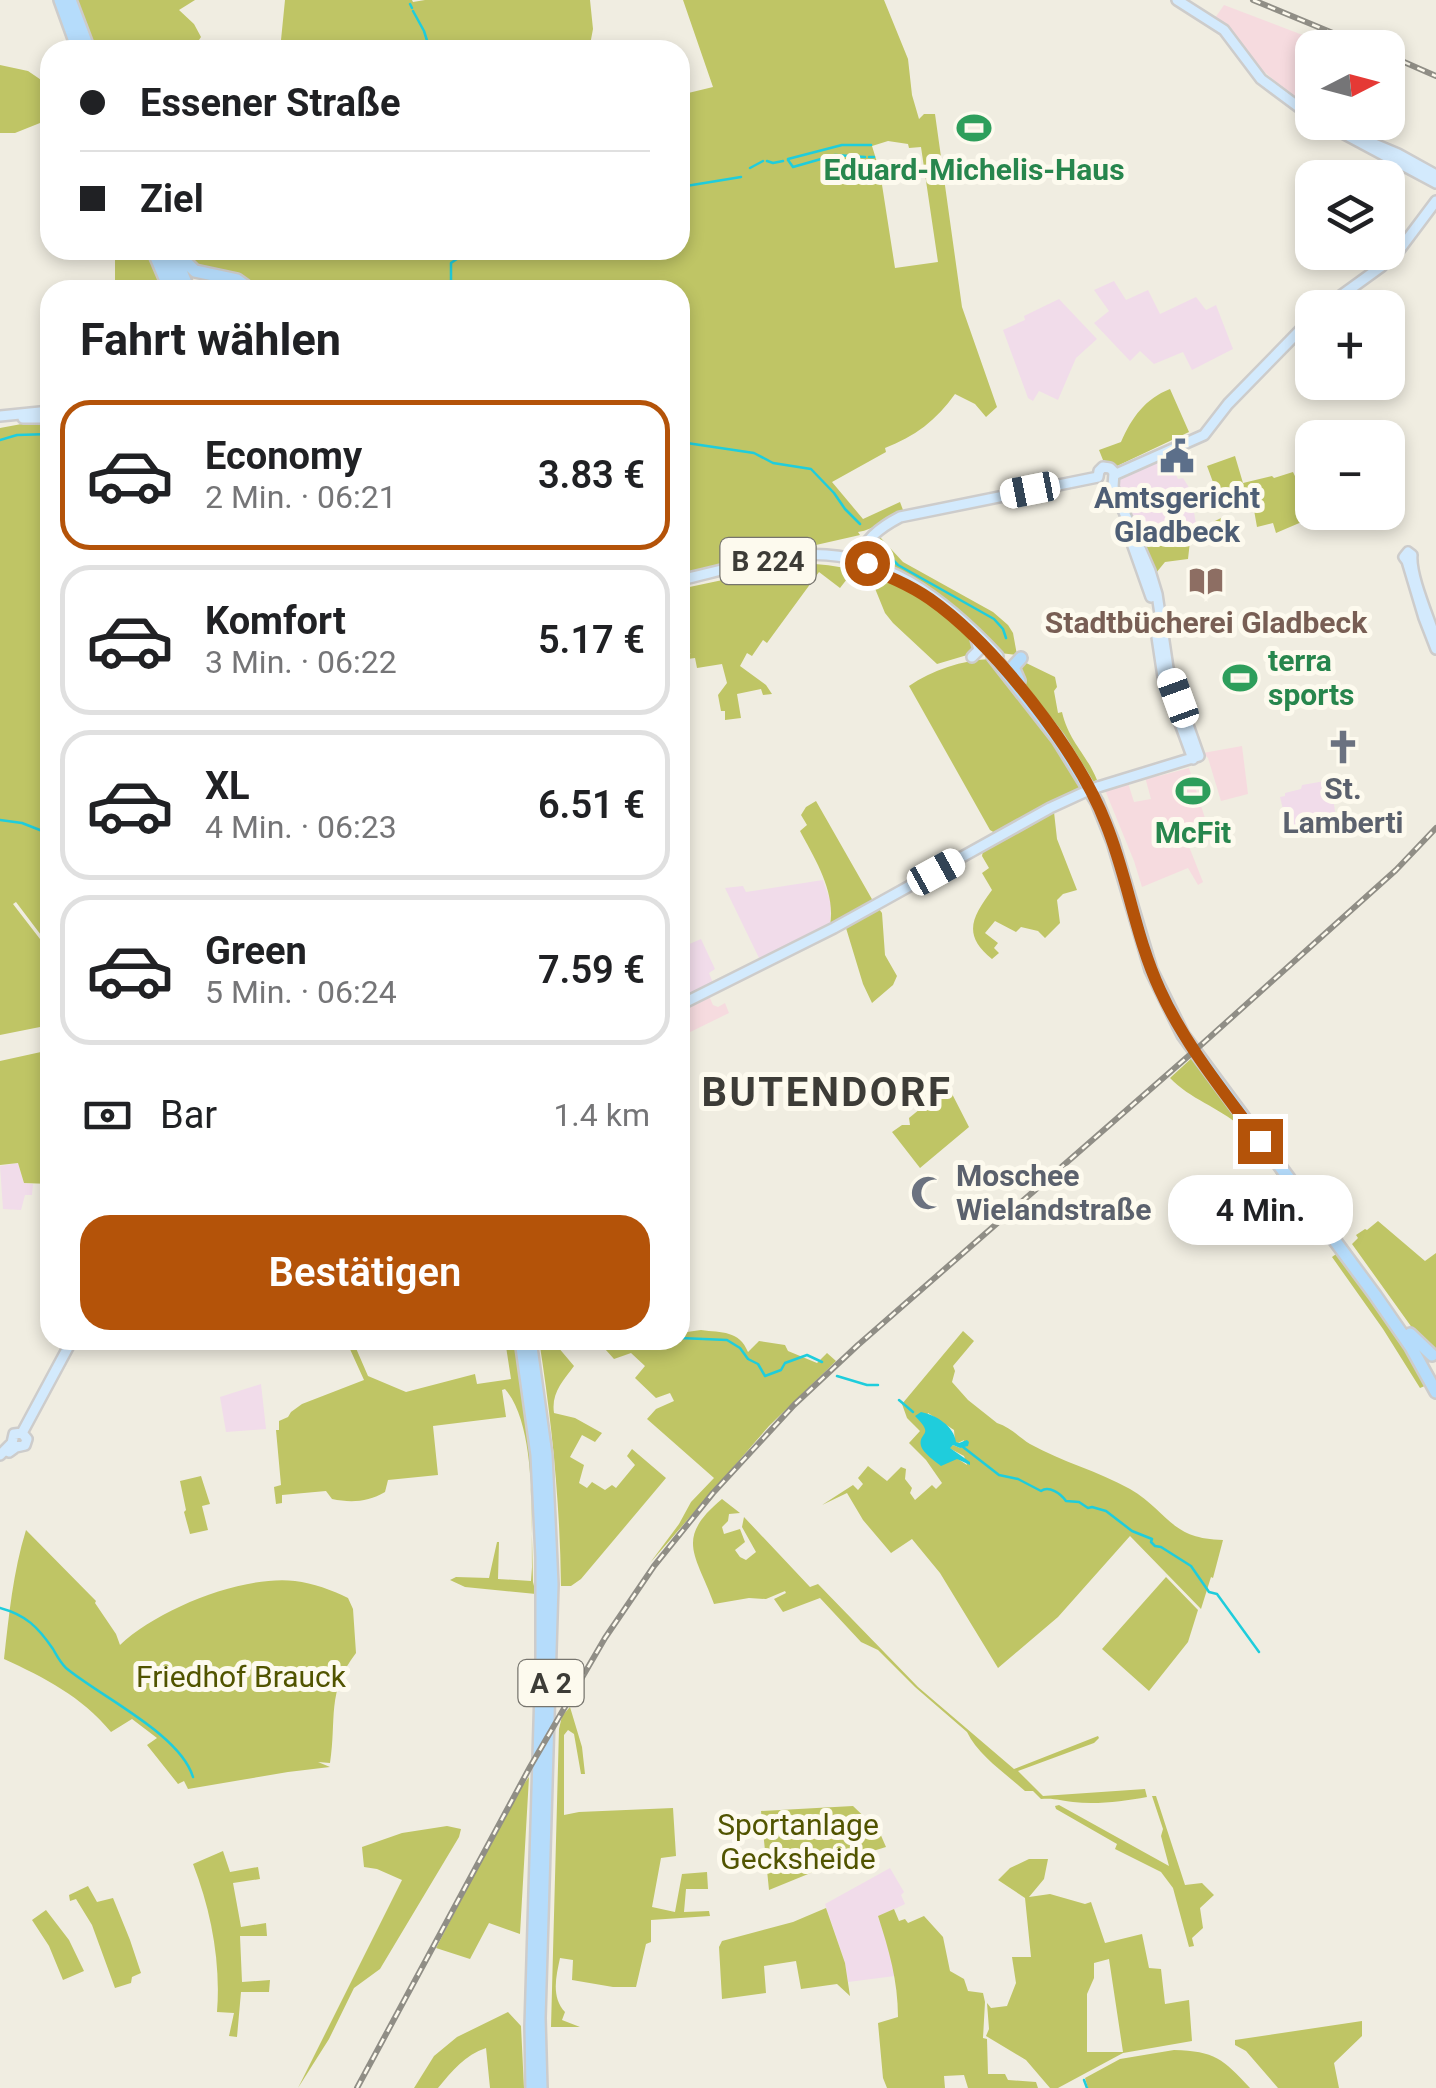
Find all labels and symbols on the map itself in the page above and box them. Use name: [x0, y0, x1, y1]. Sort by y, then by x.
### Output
north arrow: [1295, 30, 1405, 140]
sports icon: Eduard-Michelis-Haus: [955, 109, 993, 147]
place label: Eduard-Michelis-Haus: [823, 152, 1125, 187]
public building icon: Amtsgericht Gladbeck: [1158, 437, 1196, 475]
car: [998, 470, 1062, 510]
place label: Amtsgericht Gladbeck: [1094, 480, 1260, 549]
road number: B 224: [720, 538, 816, 584]
route start: [845, 541, 890, 586]
library icon: Stadtbücherei Gladbeck: [1187, 562, 1225, 600]
place label: Stadtbücherei Gladbeck: [1045, 605, 1368, 640]
place label: terra sports: [1268, 643, 1355, 712]
sports icon: terra sports: [1221, 659, 1259, 697]
car: [1154, 665, 1202, 731]
church icon: St. Lamberti: [1324, 728, 1362, 766]
place label: St. Lamberti: [1282, 771, 1404, 840]
sports icon: McFit: [1174, 772, 1212, 810]
place label: McFit: [1155, 815, 1231, 850]
car: [902, 844, 970, 900]
district label: BUTENDORF: [701, 1069, 953, 1116]
route end: [1238, 1119, 1283, 1164]
place label: Moschee Wielandstraße: [956, 1158, 1151, 1227]
mosque icon: Moschee Wielandstraße: [909, 1174, 947, 1212]
callout: 4 Min.: [1168, 1176, 1352, 1246]
park label: Friedhof Brauck: [136, 1659, 347, 1694]
road number: A 2: [518, 1660, 584, 1706]
park label: Sportanlage Gecksheide: [717, 1807, 879, 1876]

